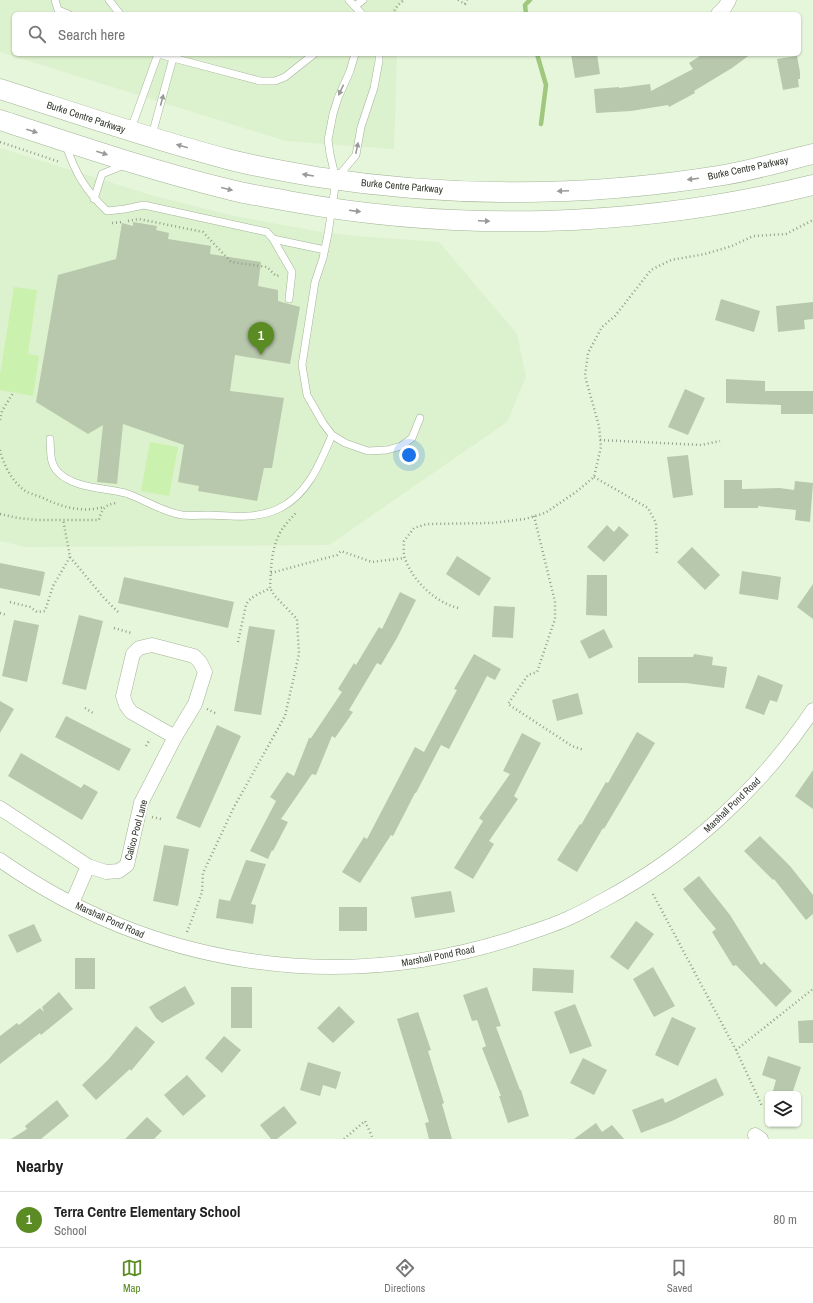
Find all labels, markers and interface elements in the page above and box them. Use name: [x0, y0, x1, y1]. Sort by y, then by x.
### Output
search box: [12, 12, 801, 56]
icon: search: [26, 23, 48, 45]
text: Search here: [58, 24, 125, 45]
one-way arrow: [338, 85, 344, 96]
one-way arrow: [159, 94, 165, 106]
street label: Burke Centre Parkway: [45, 98, 128, 136]
one-way arrow: [27, 128, 39, 134]
one-way arrow: [354, 142, 360, 154]
one-way arrow: [175, 143, 187, 149]
one-way arrow: [96, 150, 108, 156]
street label: Burke Centre Parkway: [707, 153, 790, 183]
one-way arrow: [302, 172, 314, 178]
street label: Burke Centre Parkway: [361, 176, 444, 196]
one-way arrow: [687, 176, 699, 182]
one-way arrow: [221, 186, 233, 192]
one-way arrow: [556, 188, 569, 194]
one-way arrow: [349, 208, 361, 215]
one-way arrow: [478, 218, 490, 225]
pin: 1: [248, 322, 274, 355]
your location: [399, 445, 419, 465]
street label: Marshall Pond Road: [701, 775, 763, 835]
street label: Calico Pool Lane: [122, 798, 150, 862]
street label: Marshall Pond Road: [73, 899, 147, 941]
street label: Marshall Pond Road: [400, 943, 476, 969]
map controls: [765, 1091, 801, 1127]
button: layers: [765, 1091, 801, 1127]
text: Nearby: [16, 1154, 63, 1177]
text: Terra Centre Elementary School: [54, 1201, 240, 1222]
text: 1: [26, 1211, 32, 1228]
text: 80 m: [773, 1211, 797, 1228]
text: School: [54, 1222, 87, 1239]
tab: Map: [121, 1257, 143, 1295]
tab: Directions: [384, 1257, 425, 1295]
tab: Saved: [667, 1257, 692, 1295]

